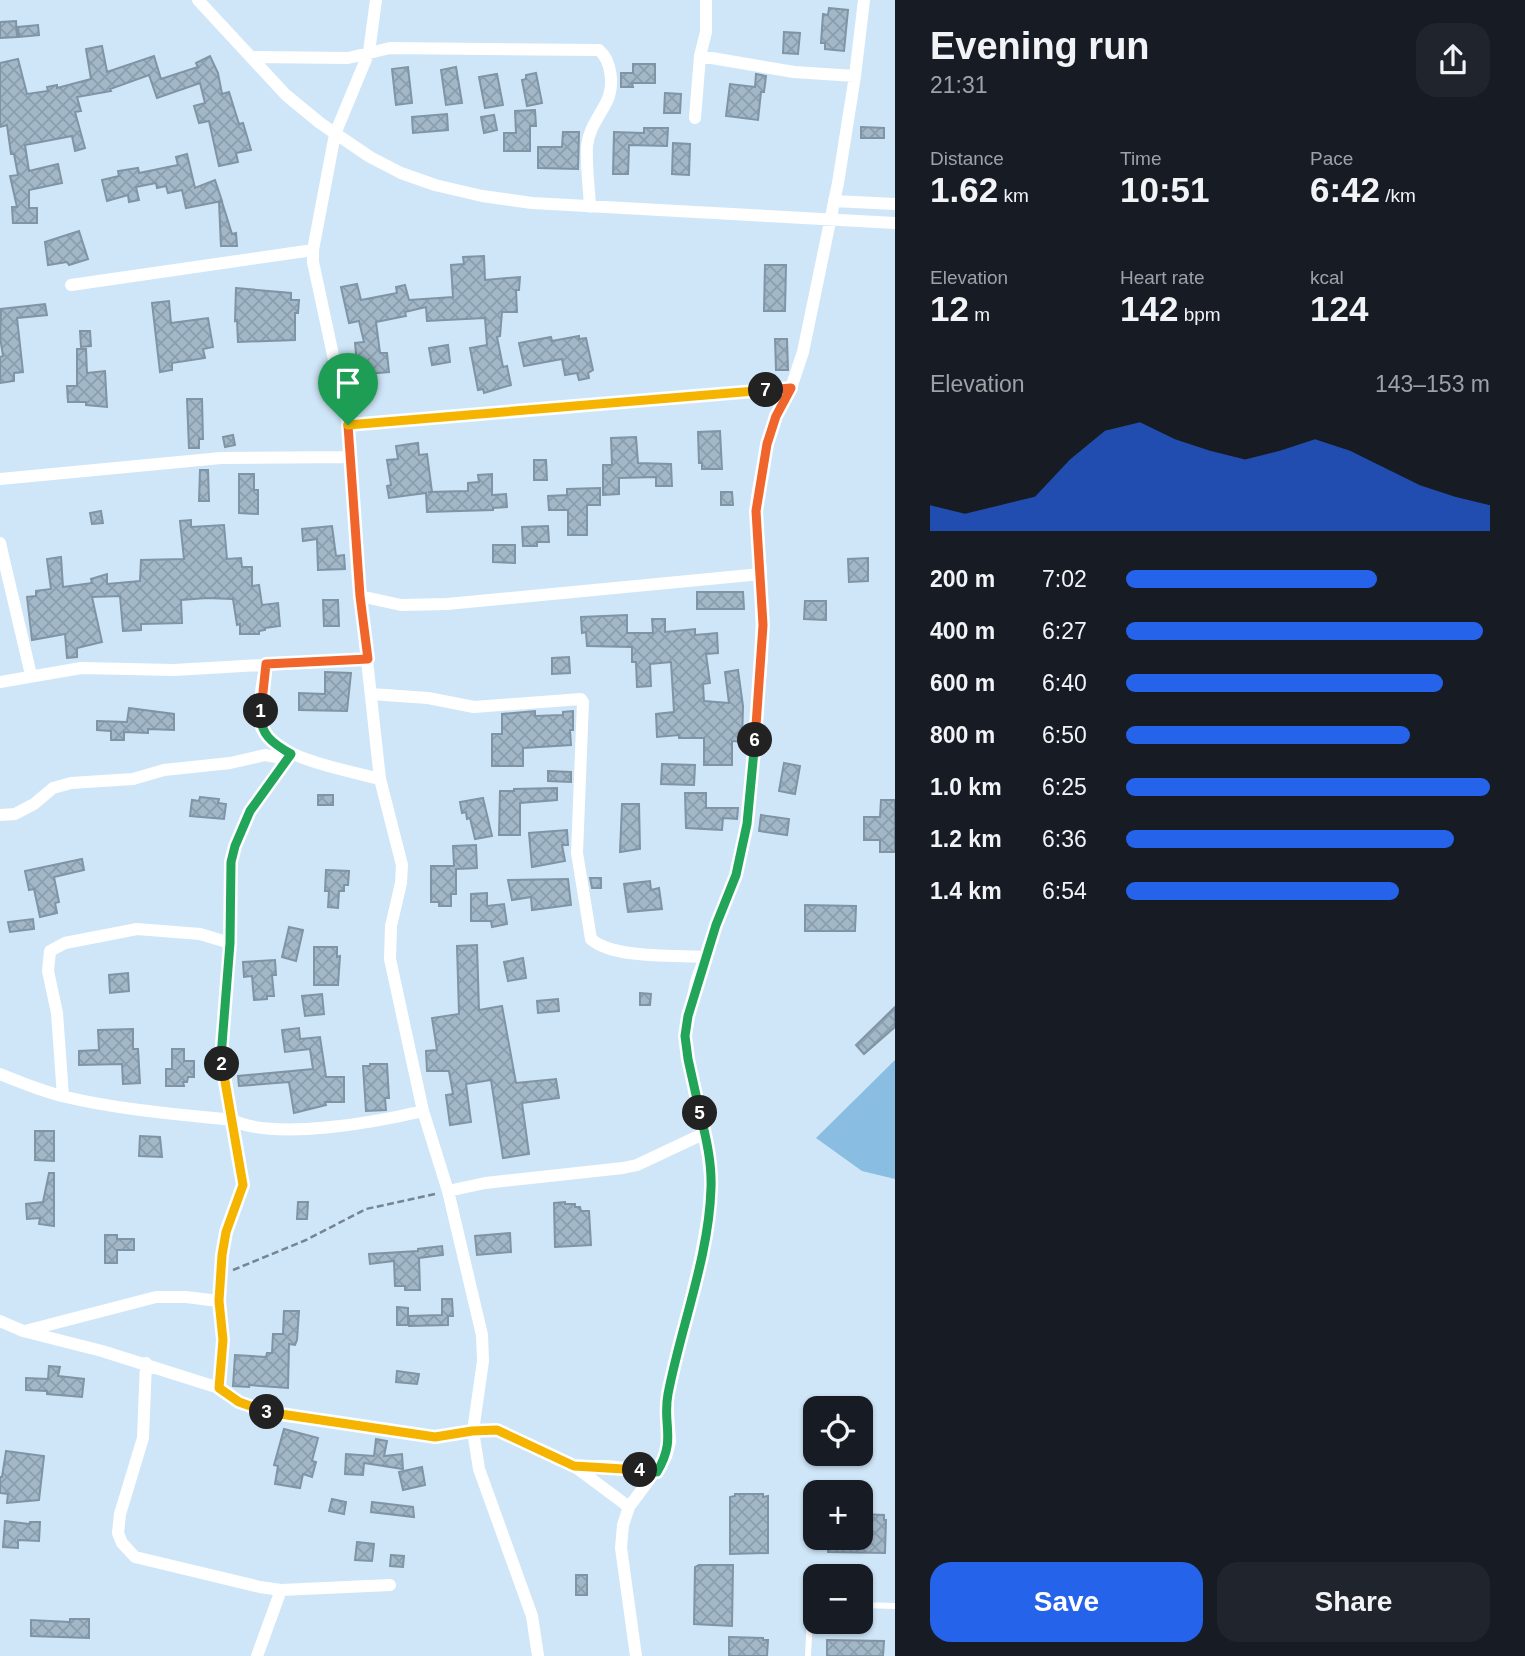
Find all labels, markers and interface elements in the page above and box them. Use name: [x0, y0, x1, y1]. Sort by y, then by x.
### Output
button: share: [1416, 23, 1490, 97]
text: Evening run: [930, 25, 1150, 67]
text: 21:31: [930, 72, 988, 98]
text: Distance: [930, 148, 1004, 169]
text: Time: [1120, 148, 1162, 169]
text: Pace: [1310, 148, 1353, 169]
text: 1.62: [930, 170, 998, 209]
text: 10:51: [1120, 170, 1210, 209]
text: 6:42: [1310, 170, 1380, 209]
text: km: [998, 185, 1029, 206]
text: /km: [1380, 185, 1416, 206]
text: Elevation: [930, 267, 1008, 288]
text: Heart rate: [1120, 267, 1204, 288]
text: kcal: [1310, 267, 1344, 288]
text: 12: [930, 289, 969, 328]
text: 142: [1120, 289, 1178, 328]
text: 124: [1310, 289, 1368, 328]
text: m: [969, 304, 990, 325]
text: bpm: [1178, 304, 1221, 325]
pin: [318, 353, 378, 425]
icon: arrive: [329, 364, 367, 402]
text: Elevation: [930, 371, 1025, 397]
text: 143–153 m: [1375, 371, 1490, 397]
pin: 7: [748, 372, 784, 408]
text: 7: [760, 379, 771, 400]
text: 200 m: [930, 566, 995, 592]
text: 7:02: [1042, 566, 1087, 592]
text: 400 m: [930, 618, 995, 644]
text: 6:27: [1042, 618, 1087, 644]
text: 600 m: [930, 670, 995, 696]
text: 6:40: [1042, 670, 1087, 696]
pin: 1: [244, 694, 278, 728]
text: 1: [255, 700, 266, 721]
pin: 6: [738, 722, 772, 758]
text: 800 m: [930, 722, 995, 748]
text: 6:50: [1042, 722, 1087, 748]
text: 6: [749, 729, 760, 750]
text: 1.0 km: [930, 774, 1002, 800]
text: 6:25: [1042, 774, 1087, 800]
text: 1.2 km: [930, 826, 1002, 852]
text: 6:36: [1042, 826, 1087, 852]
text: 1.4 km: [930, 878, 1002, 904]
text: 6:54: [1042, 878, 1087, 904]
pin: 2: [204, 1046, 240, 1082]
text: 2: [216, 1053, 227, 1074]
pin: 5: [682, 1096, 718, 1130]
text: 5: [694, 1102, 705, 1123]
pin: 3: [250, 1394, 284, 1430]
map controls: [803, 1396, 873, 1634]
button: locate: [803, 1396, 873, 1466]
text: 3: [261, 1401, 272, 1422]
pin: 4: [622, 1452, 658, 1488]
text: 4: [634, 1459, 645, 1480]
button: +: [803, 1480, 873, 1550]
button: Save: [930, 1562, 1203, 1642]
button: Share: [1217, 1562, 1490, 1642]
button: −: [803, 1564, 873, 1634]

